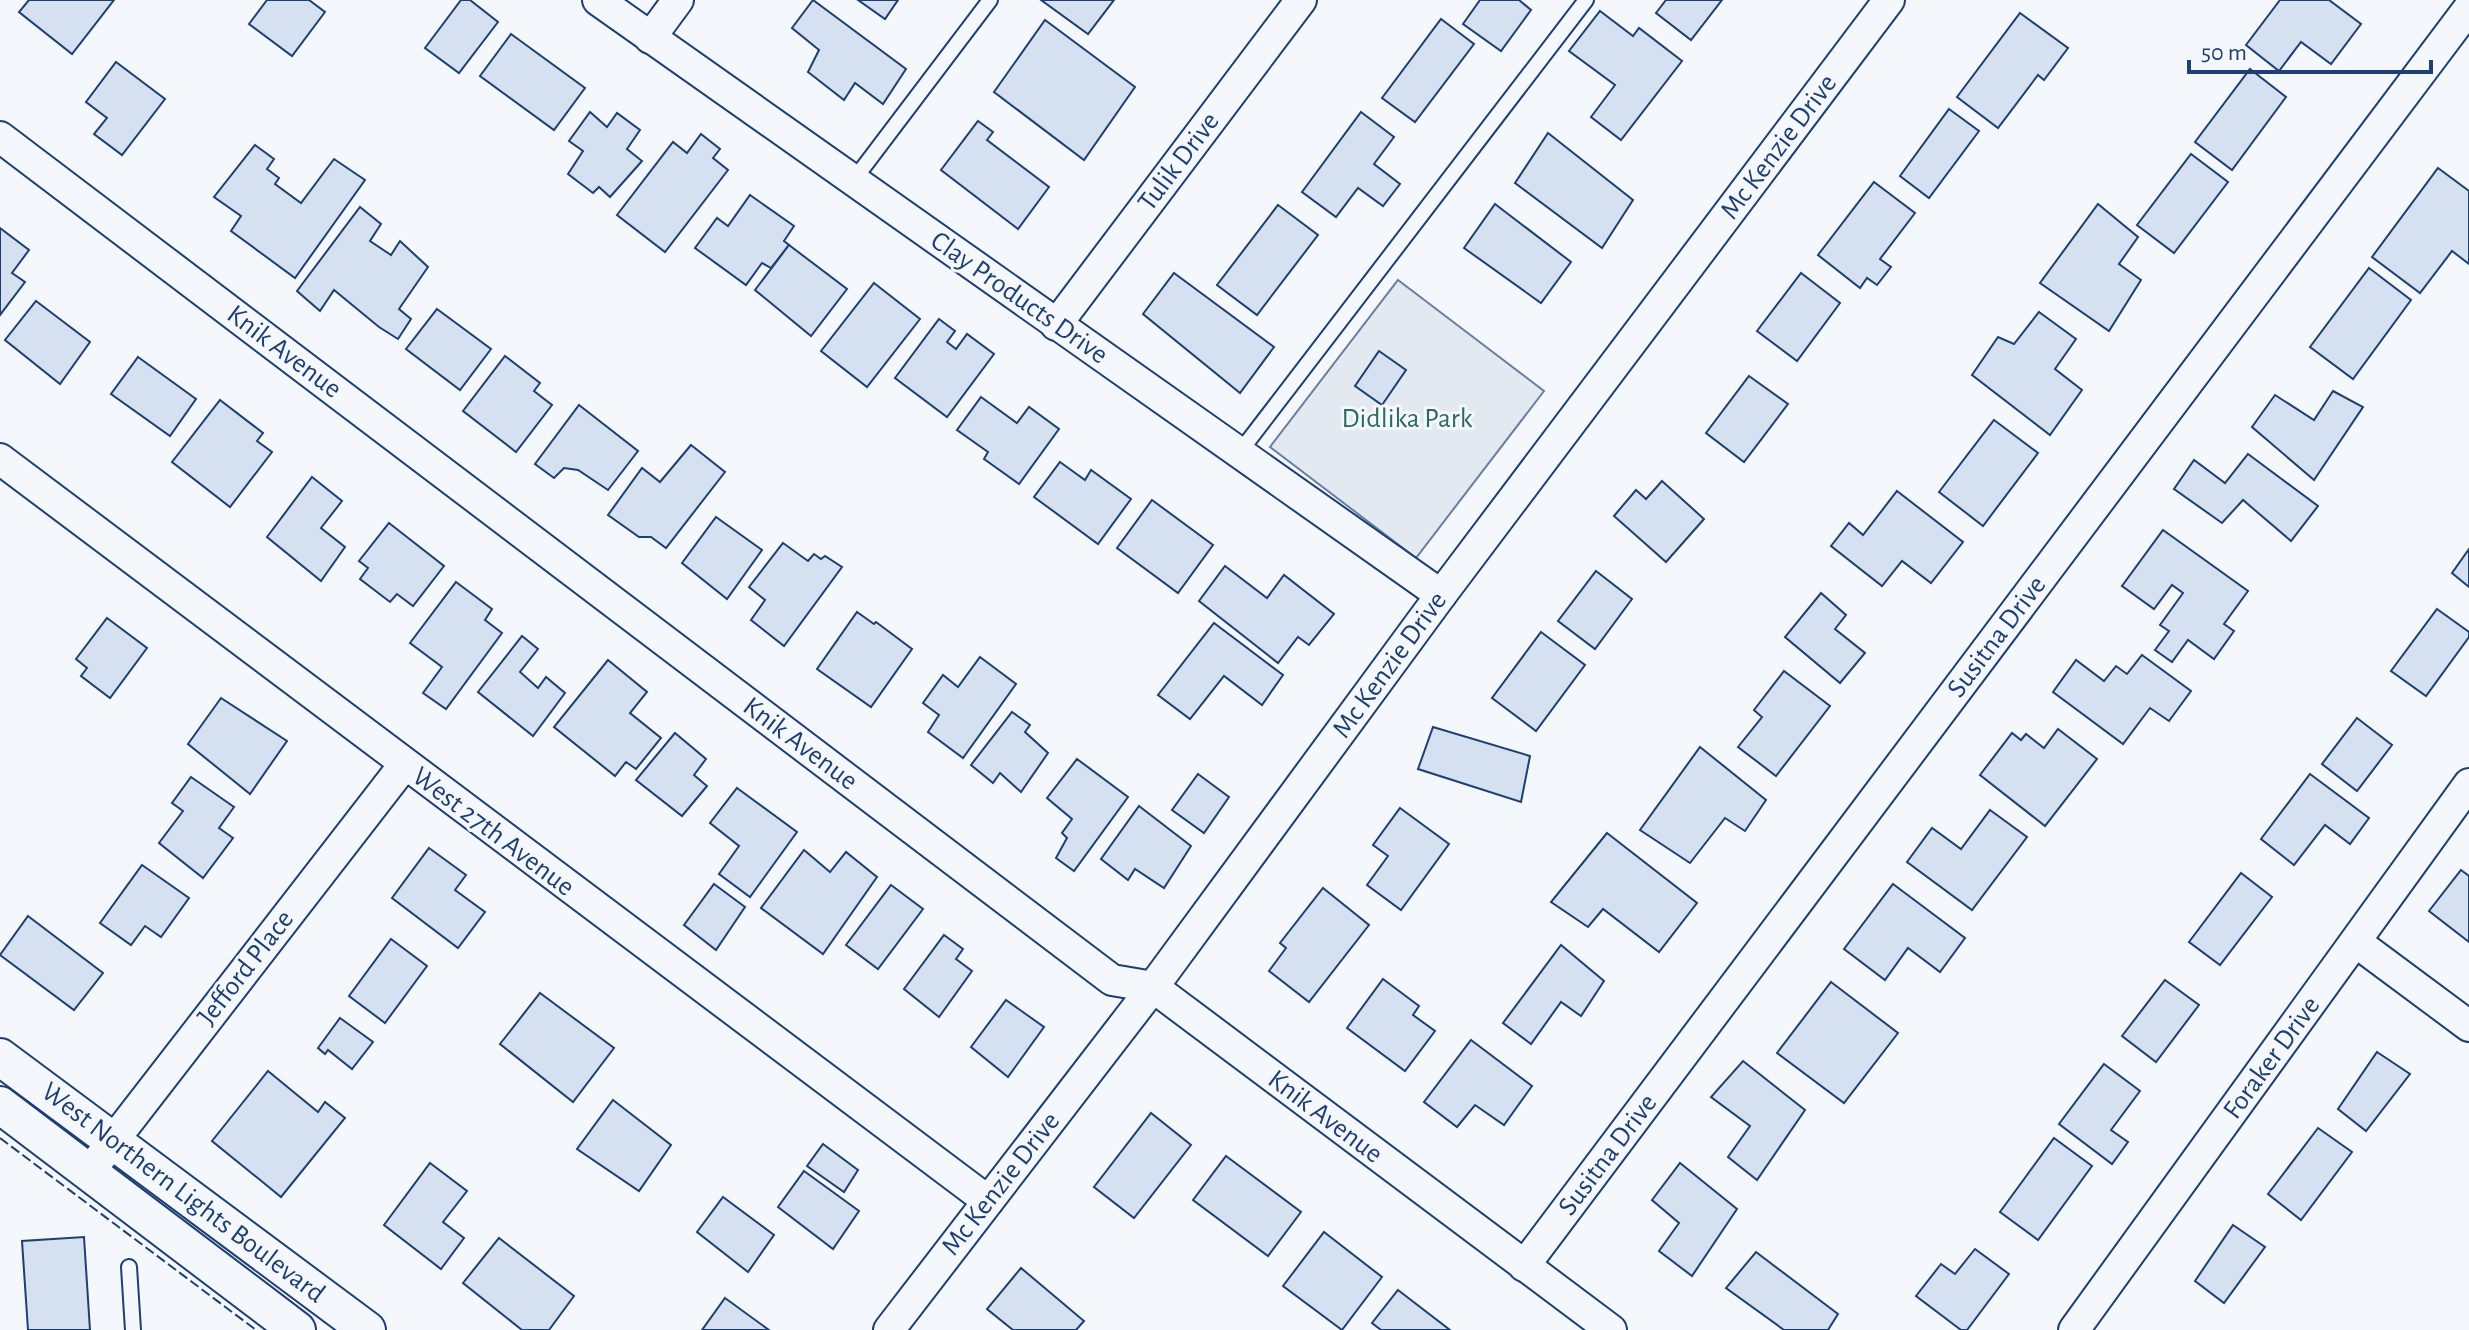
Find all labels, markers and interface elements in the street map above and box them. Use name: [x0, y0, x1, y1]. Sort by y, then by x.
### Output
scale bar: [2189, 24, 2431, 74]
text: 50 m: [2201, 41, 2247, 65]
street label: Mc Kenzie Drive: [1716, 69, 1842, 225]
street label: Tulik Drive: [1133, 108, 1225, 216]
street label: Clay Products Drive: [925, 227, 1113, 369]
street label: Knik Avenue: [222, 300, 346, 404]
park label: Didlika Park: [1341, 405, 1473, 433]
street label: Susitna Drive: [1943, 571, 2051, 703]
street label: Mc Kenzie Drive: [1328, 587, 1452, 743]
street label: Knik Avenue: [738, 692, 862, 796]
street label: West 27th Avenue: [407, 762, 579, 902]
street label: Jefford Place: [193, 905, 299, 1031]
street label: Foraker Drive: [2219, 992, 2325, 1124]
street label: Knik Avenue: [1263, 1065, 1387, 1169]
street label: West Northern Lights Boulevard: [36, 1077, 330, 1309]
street label: Susitna Drive: [1554, 1089, 1662, 1221]
street label: Mc Kenzie Drive: [937, 1107, 1065, 1261]

